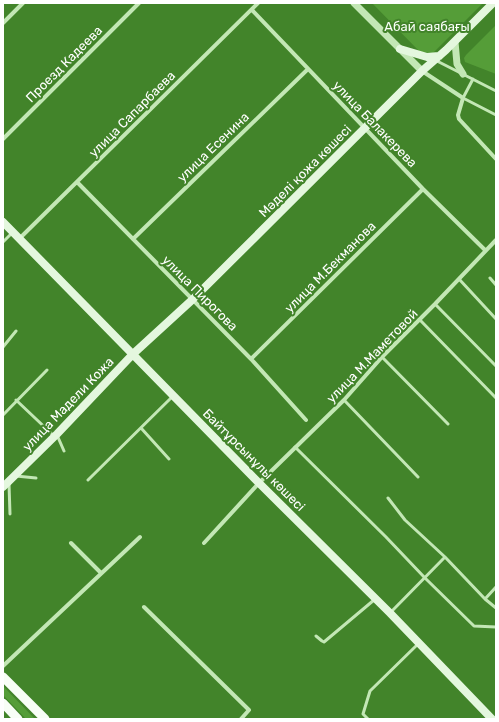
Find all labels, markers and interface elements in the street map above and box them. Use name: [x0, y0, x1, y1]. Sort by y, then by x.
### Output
park label: Абай саябағы: [384, 19, 470, 34]
street label: Проезд Кадеева: [23, 23, 105, 105]
street label: улица Сапарбаева: [86, 68, 178, 160]
street label: улица Балакерева: [330, 78, 420, 170]
street label: улица Есенина: [174, 109, 252, 185]
street label: Мәделі қожа көшесі: [256, 122, 354, 220]
street label: улица М.Бекманова: [281, 218, 379, 316]
street label: улица Пирогова: [159, 252, 241, 334]
street label: улица М.Маметовой: [323, 306, 421, 406]
street label: улица Мадели Кожа: [19, 354, 117, 454]
street label: Байтұрсынұлы көшесі: [200, 406, 308, 514]

